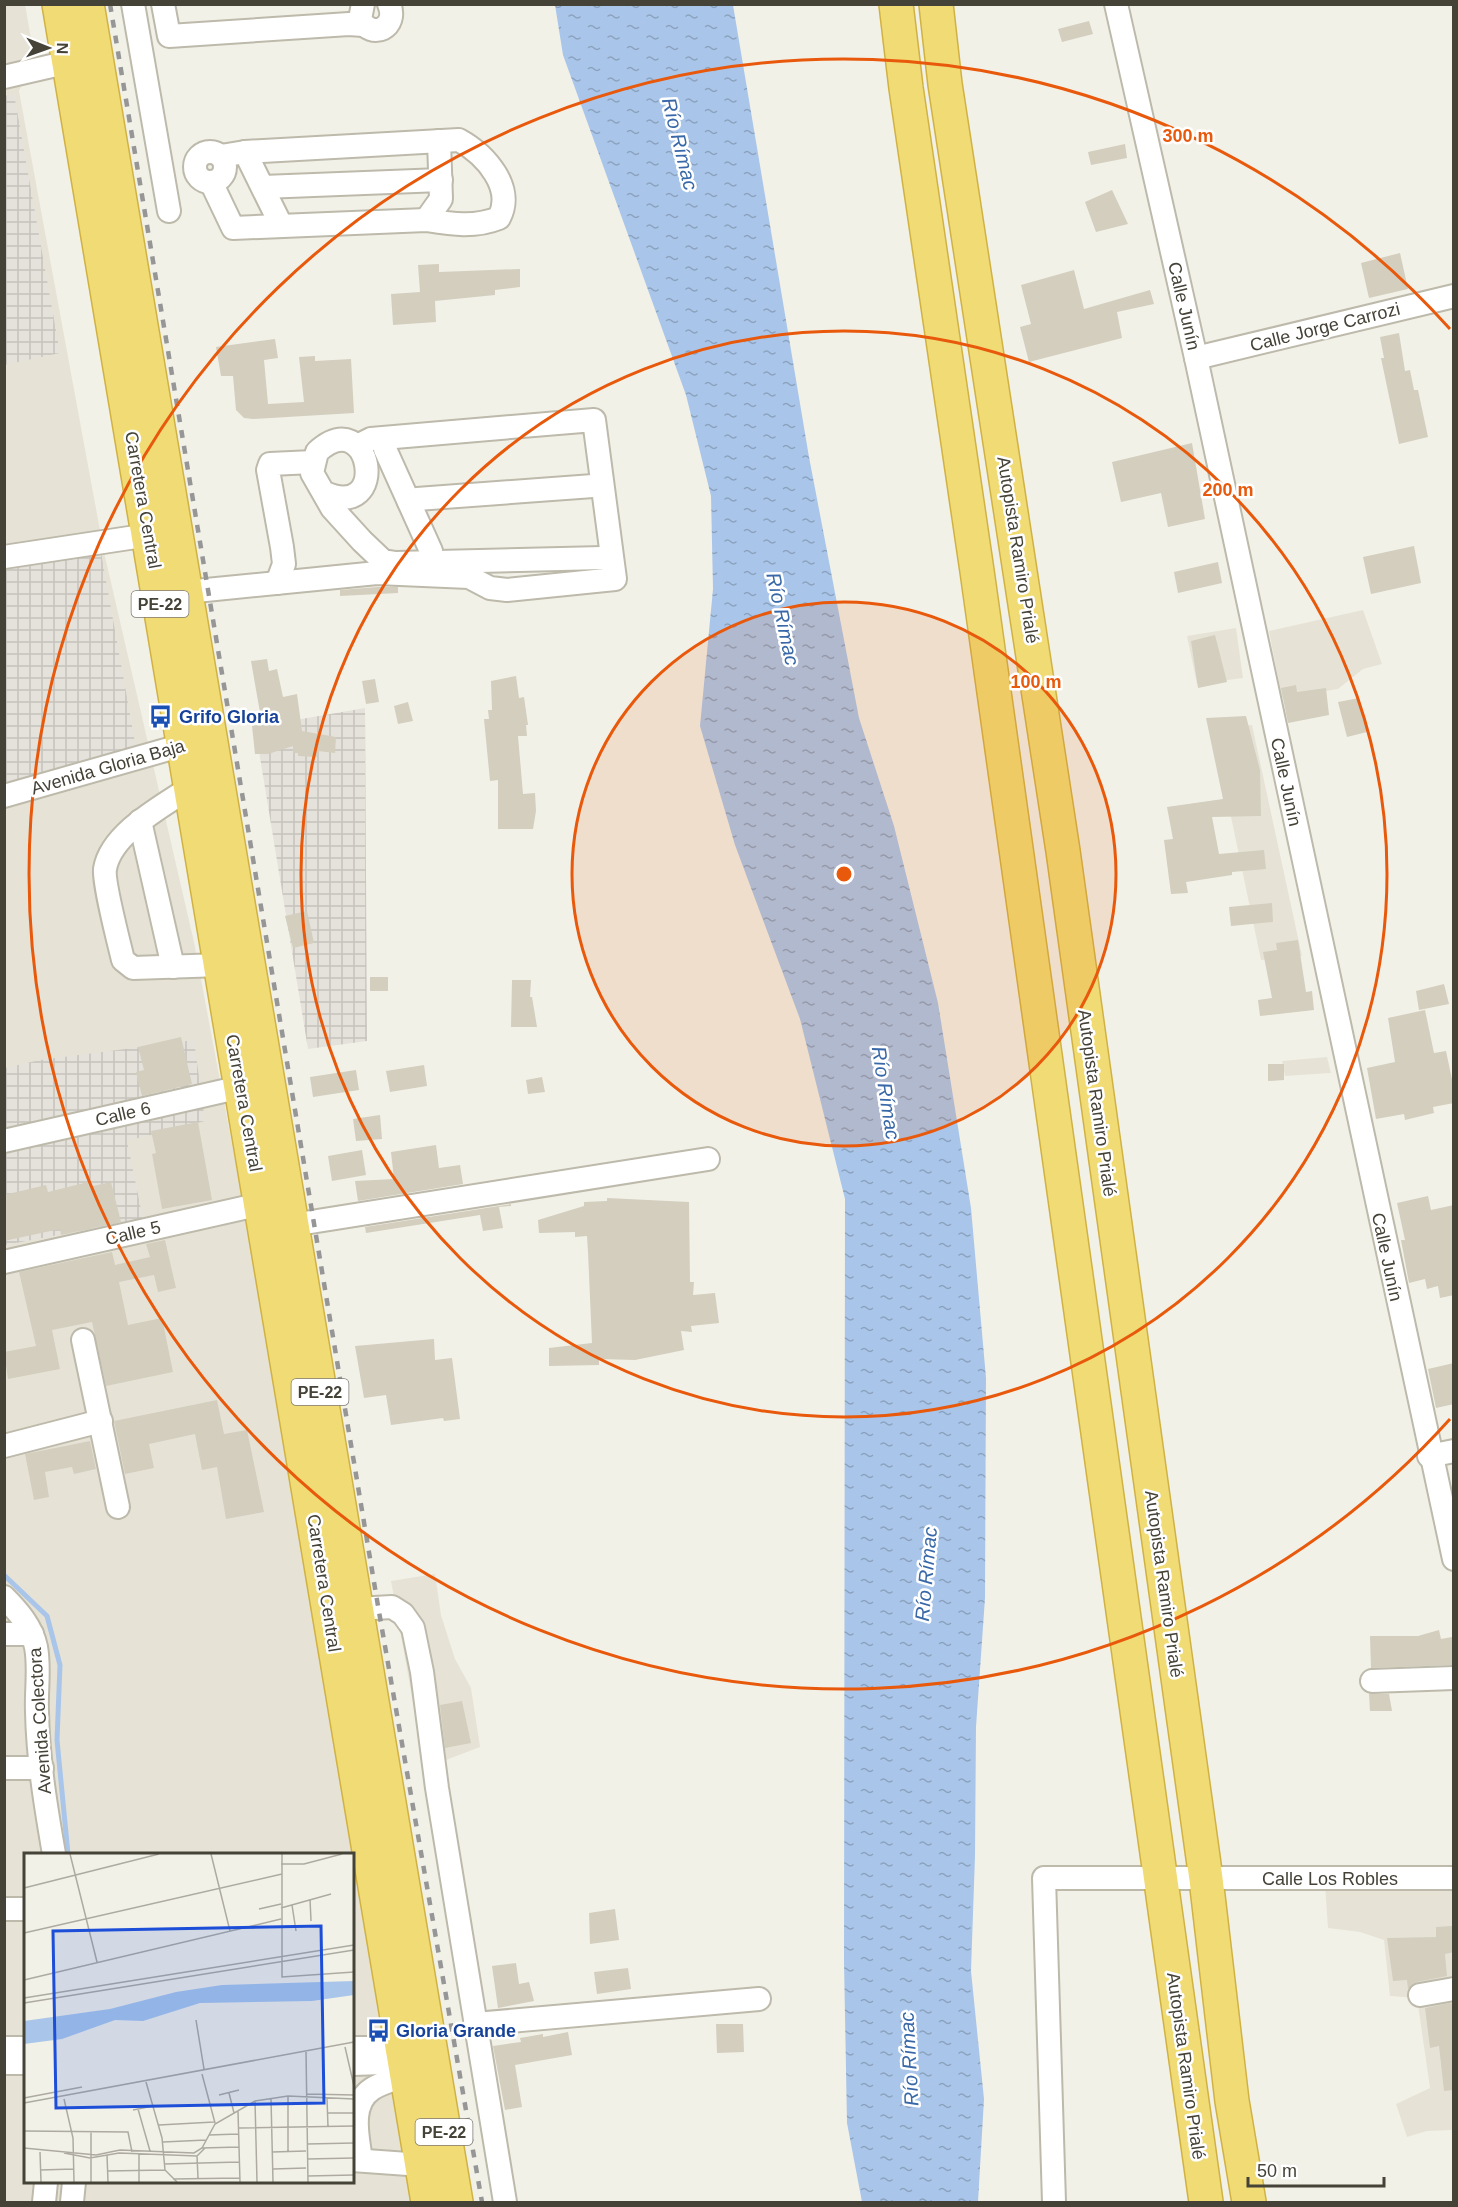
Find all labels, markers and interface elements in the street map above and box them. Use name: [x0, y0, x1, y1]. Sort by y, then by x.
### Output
north arrow: [18, 18, 78, 78]
text: N: [54, 42, 71, 54]
water label: Río Rímac: [658, 96, 702, 192]
text: 300 m: [1162, 126, 1214, 146]
street label: Calle Junín: [1164, 260, 1204, 352]
street label: Calle Jorge Carrozi: [1248, 299, 1402, 355]
street label: Carretera Central: [121, 430, 165, 570]
street label: Autopista Ramiro Prialé: [993, 455, 1043, 645]
text: 200 m: [1202, 480, 1254, 500]
water label: Río Rímac: [762, 571, 804, 667]
road number: PE-22: [132, 591, 188, 617]
text: 100 m: [1010, 672, 1062, 692]
bus stop icon: Grifo Gloria: [148, 704, 174, 730]
place label: Grifo Gloria: [179, 707, 280, 727]
street label: Avenida Gloria Baja: [29, 735, 188, 798]
street label: Calle Junín: [1267, 736, 1305, 828]
centre of rings: [834, 864, 854, 884]
street label: Autopista Ramiro Prialé: [1074, 1008, 1120, 1198]
street label: Carretera Central: [222, 1033, 266, 1173]
water label: Río Rímac: [868, 1045, 904, 1141]
street label: Calle 6: [93, 1098, 153, 1130]
street label: Calle Junín: [1368, 1211, 1406, 1303]
street label: Calle 5: [103, 1217, 163, 1249]
road number: PE-22: [292, 1379, 348, 1405]
street label: Autopista Ramiro Prialé: [1141, 1489, 1187, 1679]
street label: Carretera Central: [303, 1513, 345, 1653]
water label: Río Rímac: [911, 1526, 941, 1622]
street label: Avenida Colectora: [25, 1646, 55, 1795]
inset map: [24, 1853, 354, 2183]
street label: Calle Los Robles: [1262, 1869, 1398, 1889]
street label: Autopista Ramiro Prialé: [1163, 1971, 1209, 2161]
water label: Río Rímac: [896, 2011, 922, 2107]
bus stop icon: Gloria Grande: [365, 2018, 391, 2044]
place label: Gloria Grande: [396, 2021, 516, 2041]
road number: PE-22: [416, 2119, 472, 2145]
scale bar: [1248, 2150, 1384, 2188]
text: 50 m: [1257, 2161, 1297, 2181]

